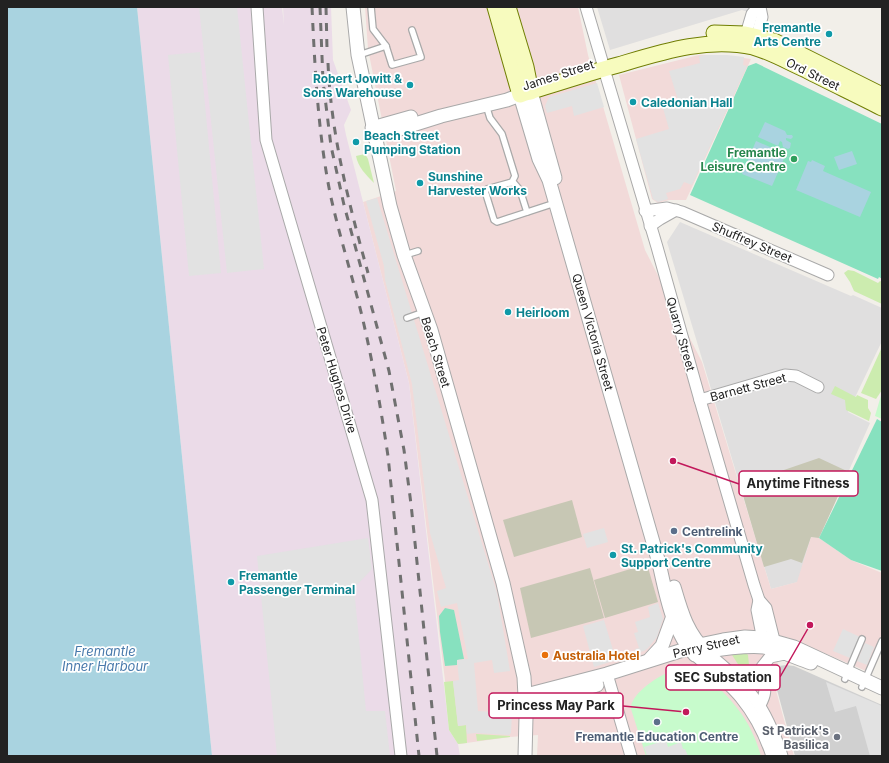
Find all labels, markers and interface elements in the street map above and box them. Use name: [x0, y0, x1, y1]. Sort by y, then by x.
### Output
place label: Fremantle Arts Centre: [753, 20, 821, 49]
marker: Fremantle Arts Centre: [824, 29, 834, 39]
street label: Ord Street: [784, 55, 842, 94]
street label: James Street: [520, 56, 596, 94]
place label: Robert Jowitt & Sons Warehouse: [303, 71, 402, 100]
marker: Robert Jowitt & Sons Warehouse: [405, 80, 415, 90]
place label: Caledonian Hall: [641, 95, 733, 110]
marker: Caledonian Hall: [628, 97, 638, 107]
place label: Beach Street Pumping Station: [364, 128, 461, 157]
marker: Beach Street Pumping Station: [351, 137, 361, 147]
place label: Fremantle Leisure Centre: [700, 145, 786, 174]
marker: Fremantle Leisure Centre: [789, 154, 799, 164]
place label: Sunshine Harvester Works: [428, 169, 527, 198]
marker: Sunshine Harvester Works: [415, 178, 425, 188]
street label: Shuffrey Street: [710, 218, 794, 266]
street label: Queen Victoria Street: [569, 272, 617, 392]
street label: Quarry Street: [663, 295, 699, 373]
place label: Heirloom: [516, 305, 569, 320]
marker: Heirloom: [503, 307, 513, 317]
street label: Beach Street: [418, 315, 454, 389]
street label: Peter Hughes Drive: [314, 325, 360, 435]
street label: Barnett Street: [708, 370, 788, 404]
callout: Anytime Fitness: [739, 471, 858, 496]
text: Anytime Fitness: [747, 475, 849, 491]
place label: Centrelink: [682, 524, 743, 539]
marker: Centrelink: [669, 526, 679, 536]
place label: St. Patrick's Community Support Centre: [621, 541, 763, 570]
marker: St. Patrick's Community Support Centre: [608, 550, 618, 560]
place label: Fremantle Passenger Terminal: [239, 568, 355, 597]
marker: Fremantle Passenger Terminal: [226, 577, 236, 587]
street label: Parry Street: [671, 631, 741, 661]
water label: Fremantle Inner Harbour: [62, 643, 149, 674]
place label: Australia Hotel: [553, 648, 640, 663]
marker: Australia Hotel: [540, 650, 550, 660]
callout: SEC Substation: [666, 665, 780, 690]
text: SEC Substation: [674, 669, 772, 685]
callout: Princess May Park: [489, 693, 623, 718]
text: Princess May Park: [497, 697, 615, 713]
marker: Fremantle Education Centre: [652, 717, 662, 727]
place label: St Patrick's Basilica: [762, 723, 829, 752]
place label: Fremantle Education Centre: [575, 729, 739, 744]
marker: St Patrick's Basilica: [832, 732, 842, 742]

